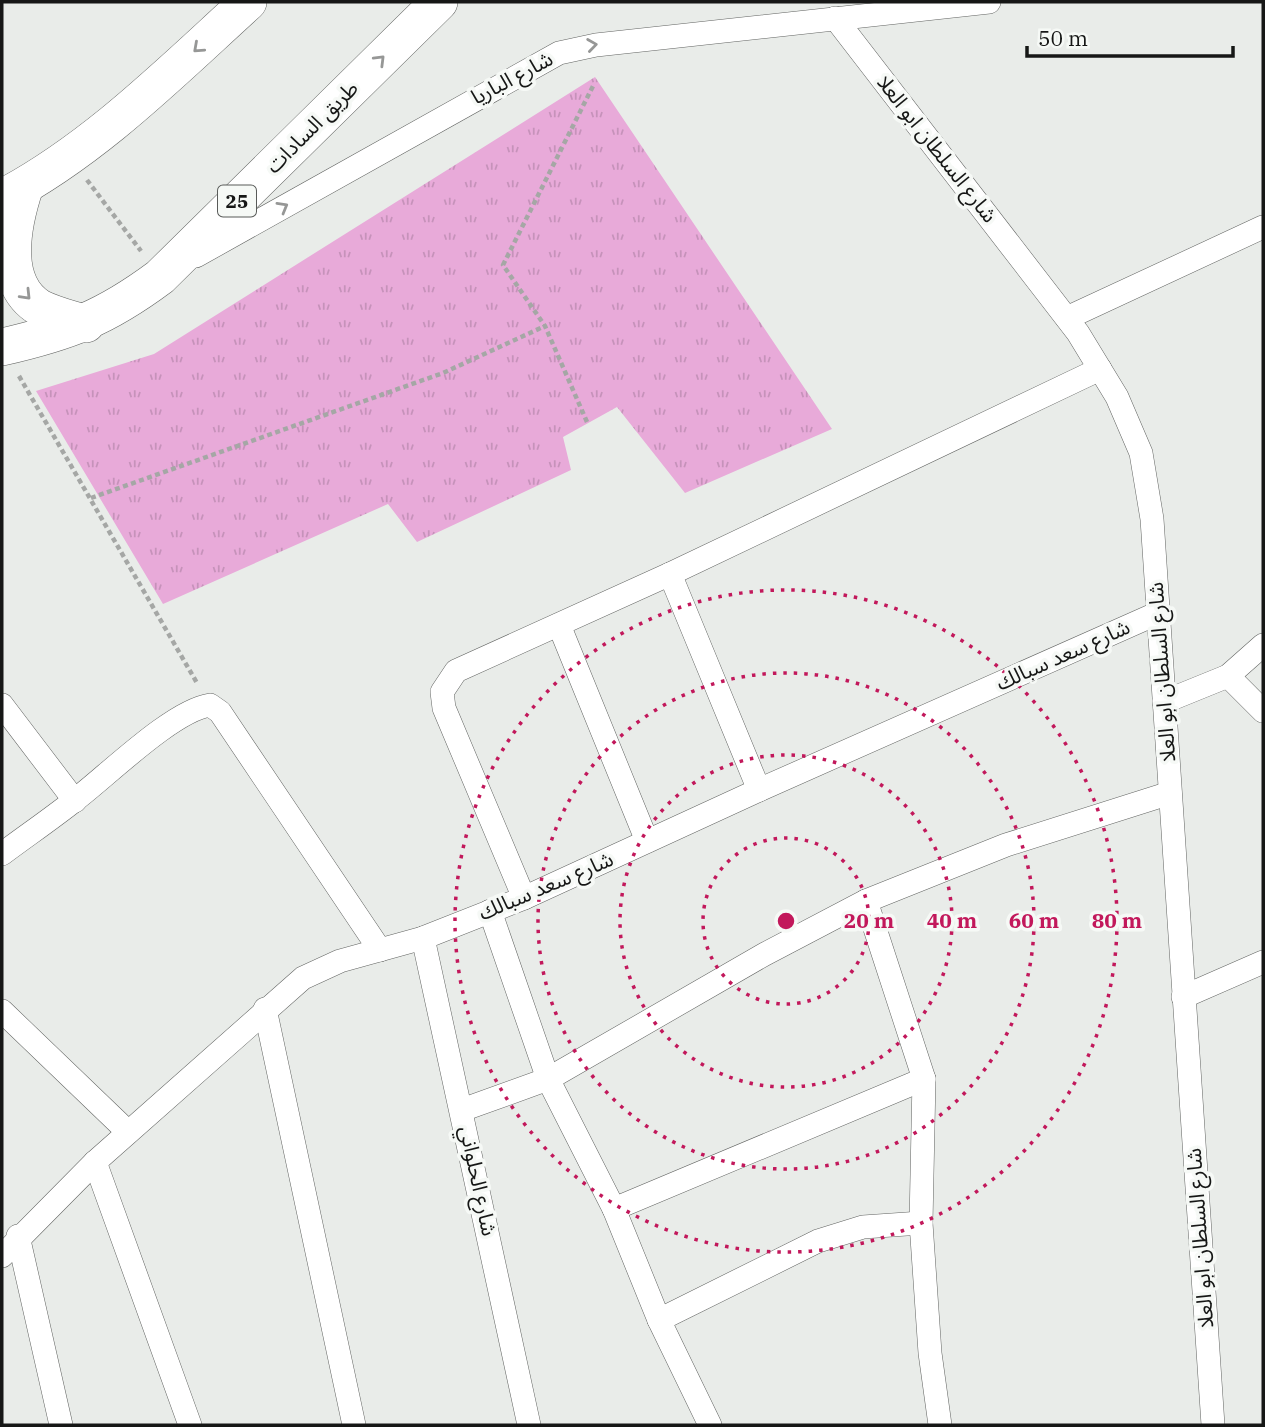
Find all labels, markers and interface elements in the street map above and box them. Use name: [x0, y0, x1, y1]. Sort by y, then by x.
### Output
scale bar: [1027, 14, 1234, 58]
text: 50 m: [1038, 24, 1088, 52]
one-way arrow: [586, 38, 598, 53]
one-way arrow: [193, 39, 206, 52]
street label: شارع الباريا: [466, 44, 558, 112]
one-way arrow: [372, 55, 385, 68]
street label: شارع السلطان ابو العلا: [870, 69, 1004, 229]
street label: طريق السادات: [259, 74, 364, 179]
road number: 25: [218, 186, 256, 216]
one-way arrow: [276, 202, 289, 215]
one-way arrow: [18, 287, 30, 300]
street label: شارع السلطان ابو العلا: [1141, 581, 1183, 763]
street label: شارع سعد سبالك: [991, 612, 1135, 698]
street label: شارع سعد سبالك: [474, 844, 618, 928]
text: 20 m: [844, 906, 894, 934]
text: 40 m: [927, 906, 977, 934]
text: 60 m: [1009, 906, 1059, 934]
text: 80 m: [1092, 906, 1142, 934]
centre of rings: [774, 909, 798, 933]
street label: شارع الحلواني: [451, 1123, 504, 1239]
street label: شارع السلطان ابو العلا: [1179, 1147, 1221, 1329]

